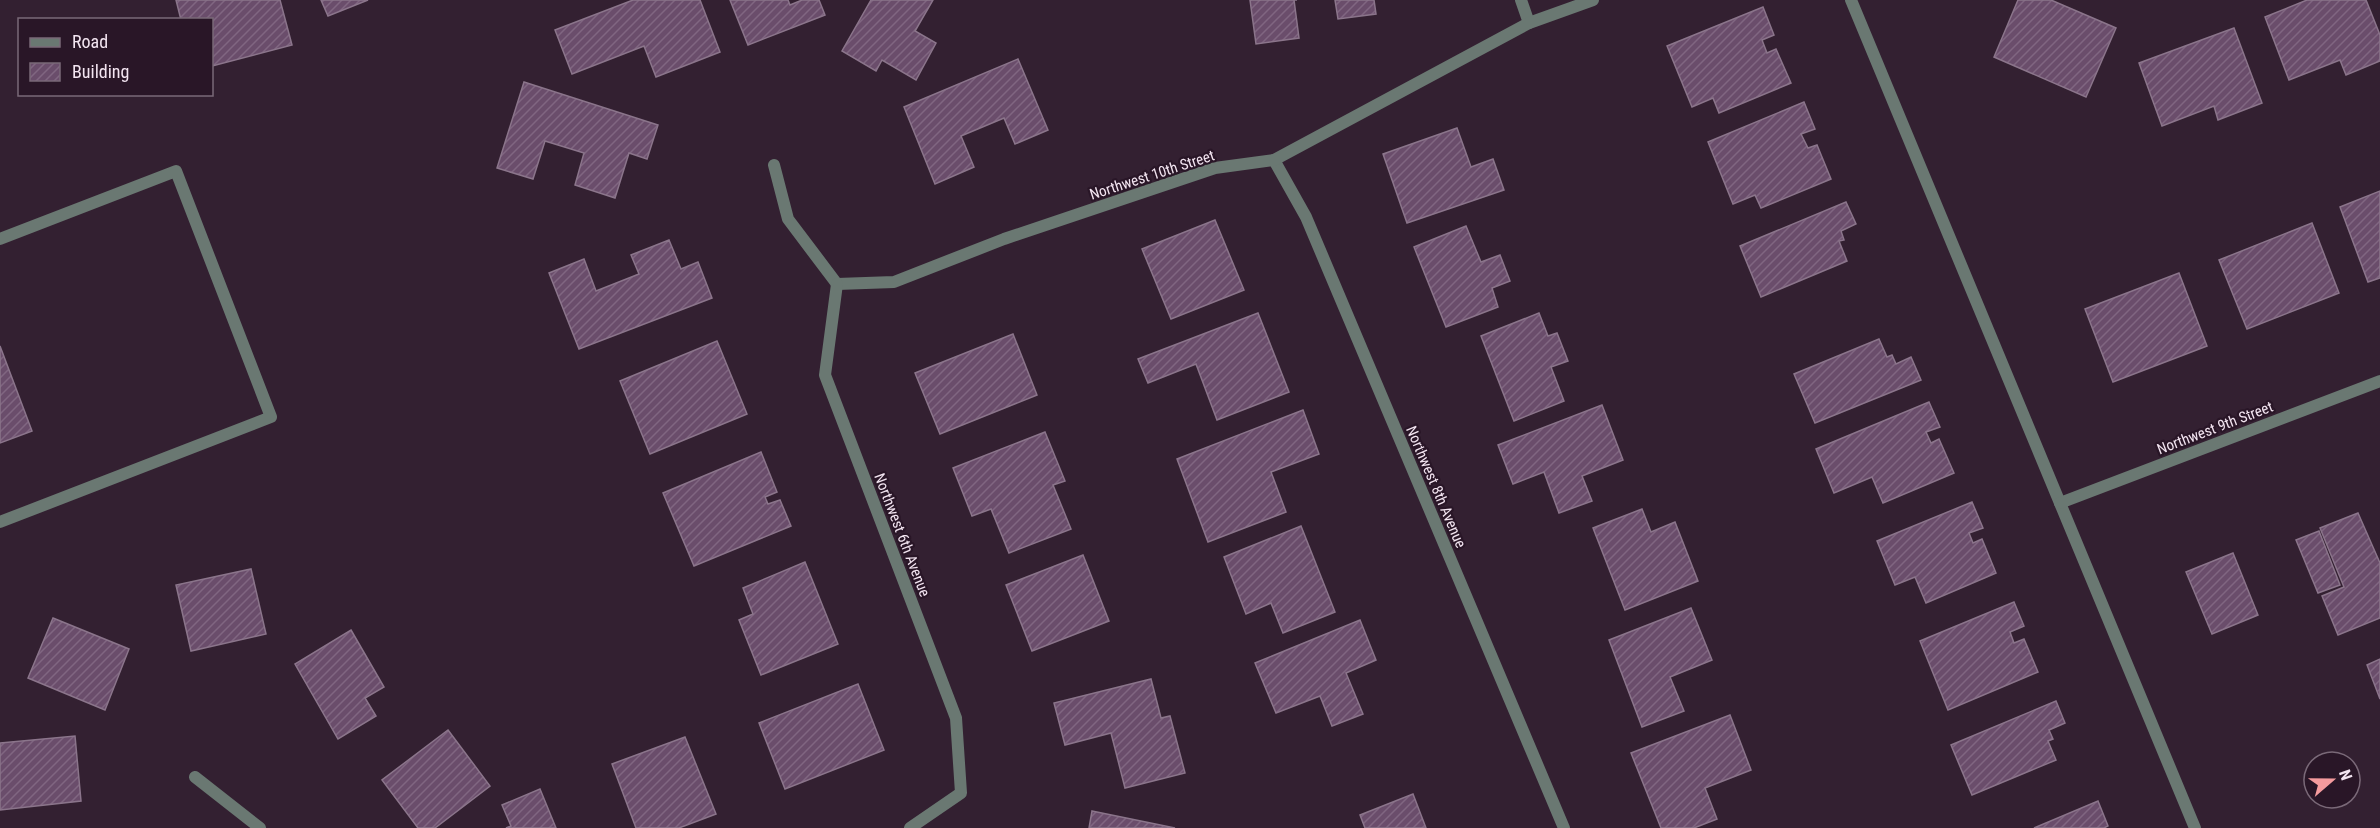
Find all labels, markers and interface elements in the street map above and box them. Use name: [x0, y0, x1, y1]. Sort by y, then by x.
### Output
legend: [18, 18, 213, 96]
text: Road: [72, 31, 108, 52]
text: Building: [72, 61, 129, 82]
street label: Northwest 10th Street: [1087, 146, 1217, 204]
street label: Northwest 9th Street: [2155, 398, 2275, 458]
street label: Northwest 8th Avenue: [1402, 423, 1470, 551]
street label: Northwest 6th Avenue: [870, 471, 934, 599]
north arrow: [2302, 750, 2362, 810]
text: N: [2335, 767, 2356, 783]

